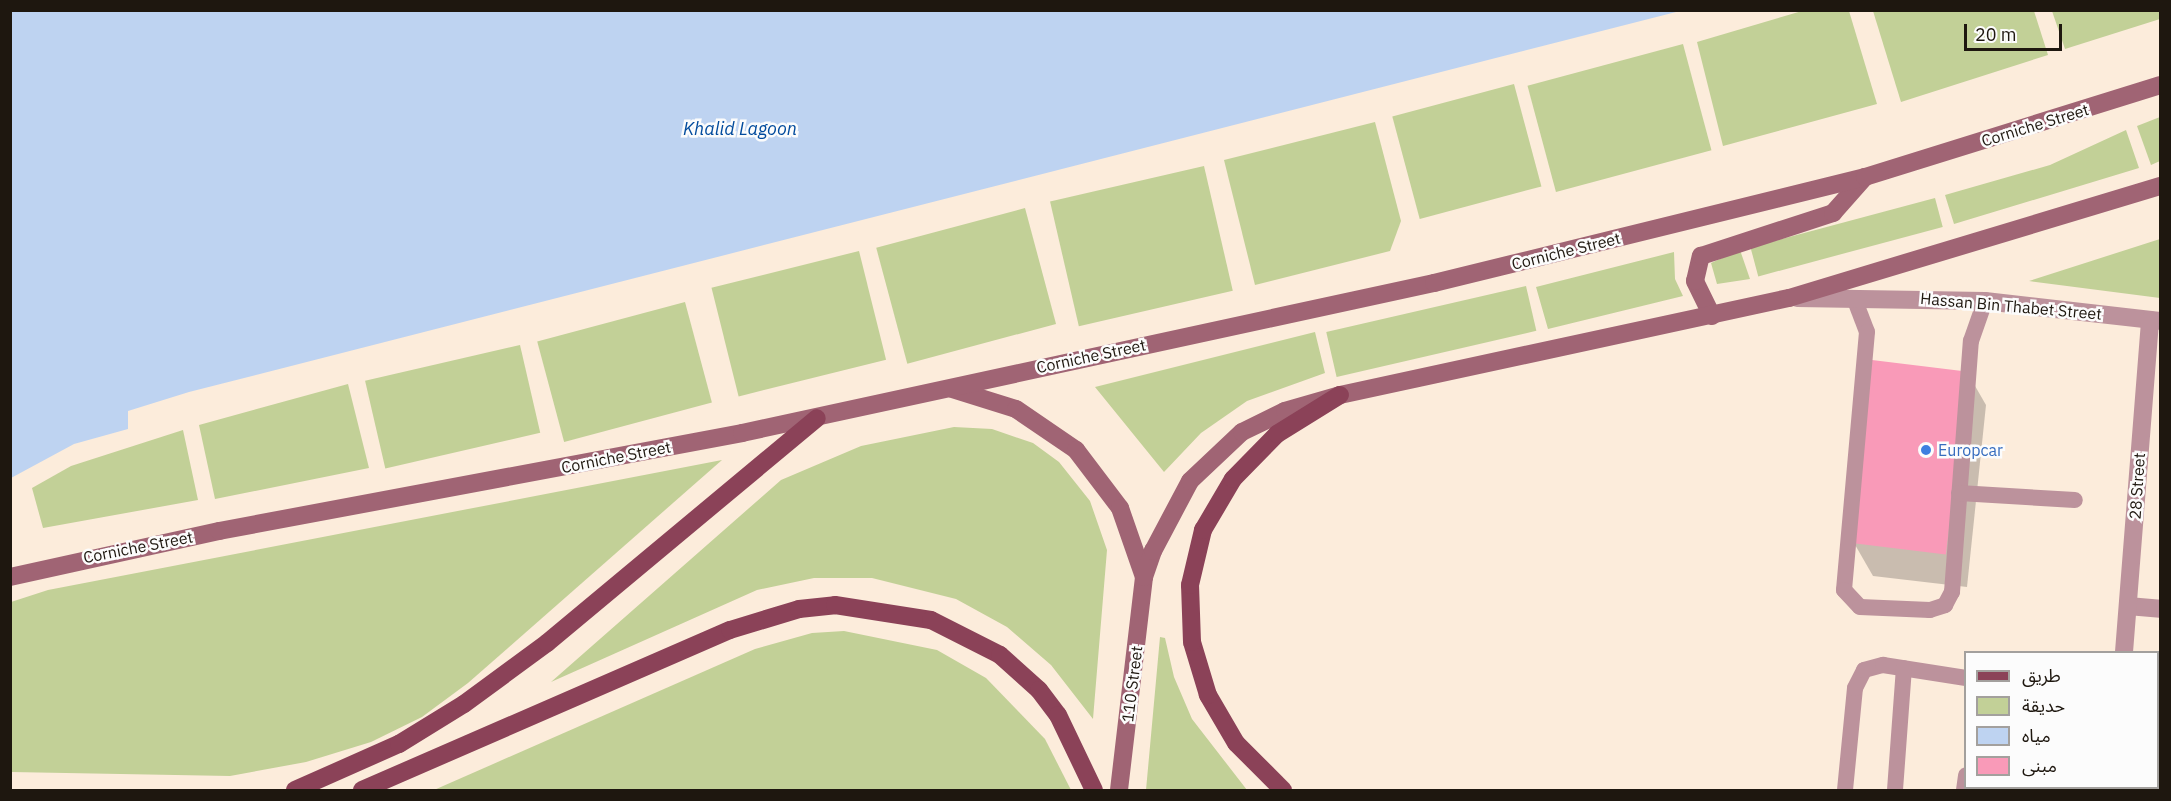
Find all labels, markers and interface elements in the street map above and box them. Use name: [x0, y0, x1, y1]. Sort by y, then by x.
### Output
scale bar: [1967, 12, 2064, 50]
text: 20 m: [1975, 23, 2017, 46]
street label: Corniche Street: [1979, 100, 2091, 150]
water label: Khalid Lagoon: [683, 118, 797, 140]
street label: Corniche Street: [1510, 228, 1622, 274]
street label: Hassan Bin Thabet Street: [1919, 288, 2103, 324]
street label: Corniche Street: [1035, 335, 1147, 377]
street label: Corniche Street: [559, 437, 673, 477]
place label: Europcar: [1938, 440, 2003, 460]
marker: Europcar: [1919, 443, 1933, 457]
street label: 28 Street: [2125, 452, 2149, 520]
street label: Corniche Street: [81, 527, 195, 567]
street label: 110 Street: [1118, 645, 1146, 723]
legend: [1964, 651, 2159, 789]
text: طريق: [2022, 664, 2061, 687]
text: حديقة: [2022, 694, 2065, 717]
text: مياه: [2022, 724, 2051, 747]
text: مبنى: [2022, 754, 2057, 777]

